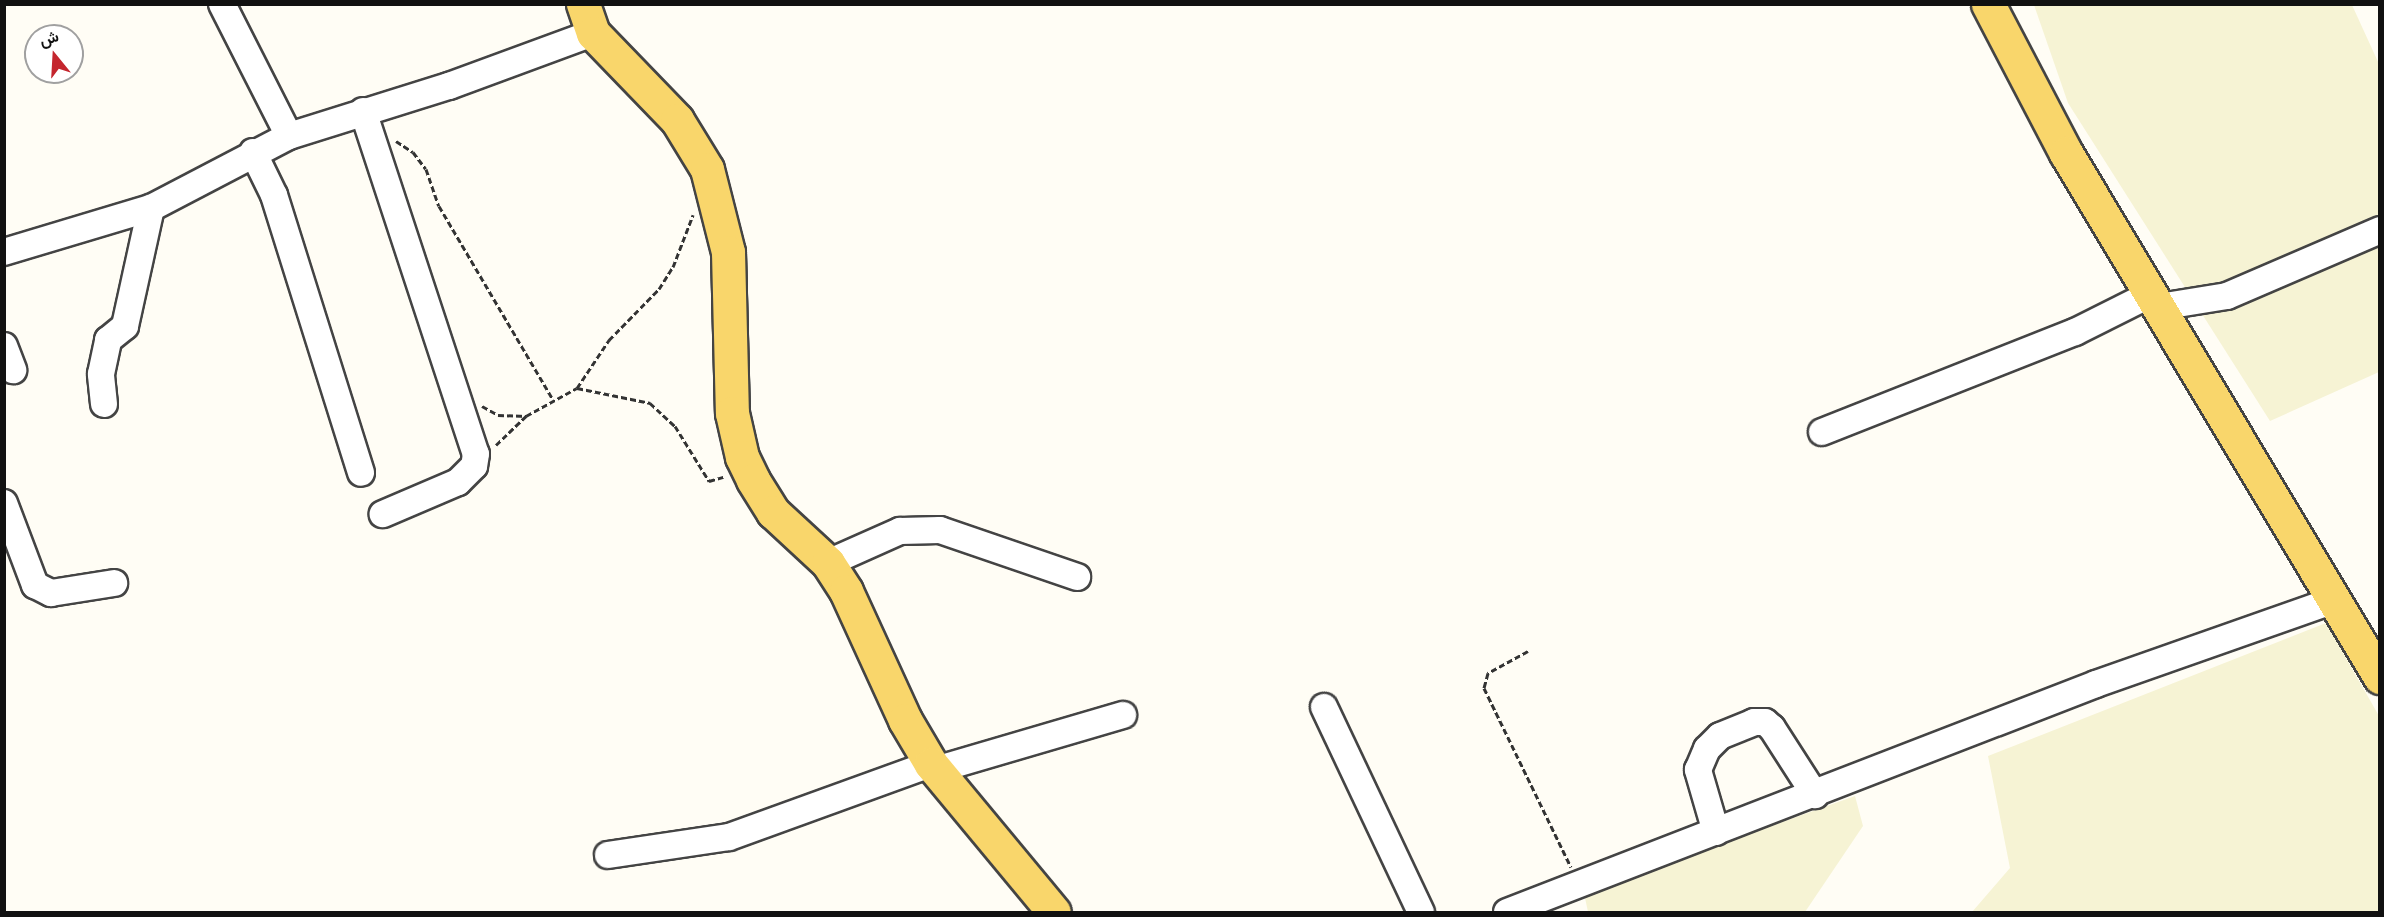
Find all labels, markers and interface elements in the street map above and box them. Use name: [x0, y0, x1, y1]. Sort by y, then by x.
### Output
north arrow: [24, 24, 84, 84]
text: ش: [37, 26, 61, 50]

